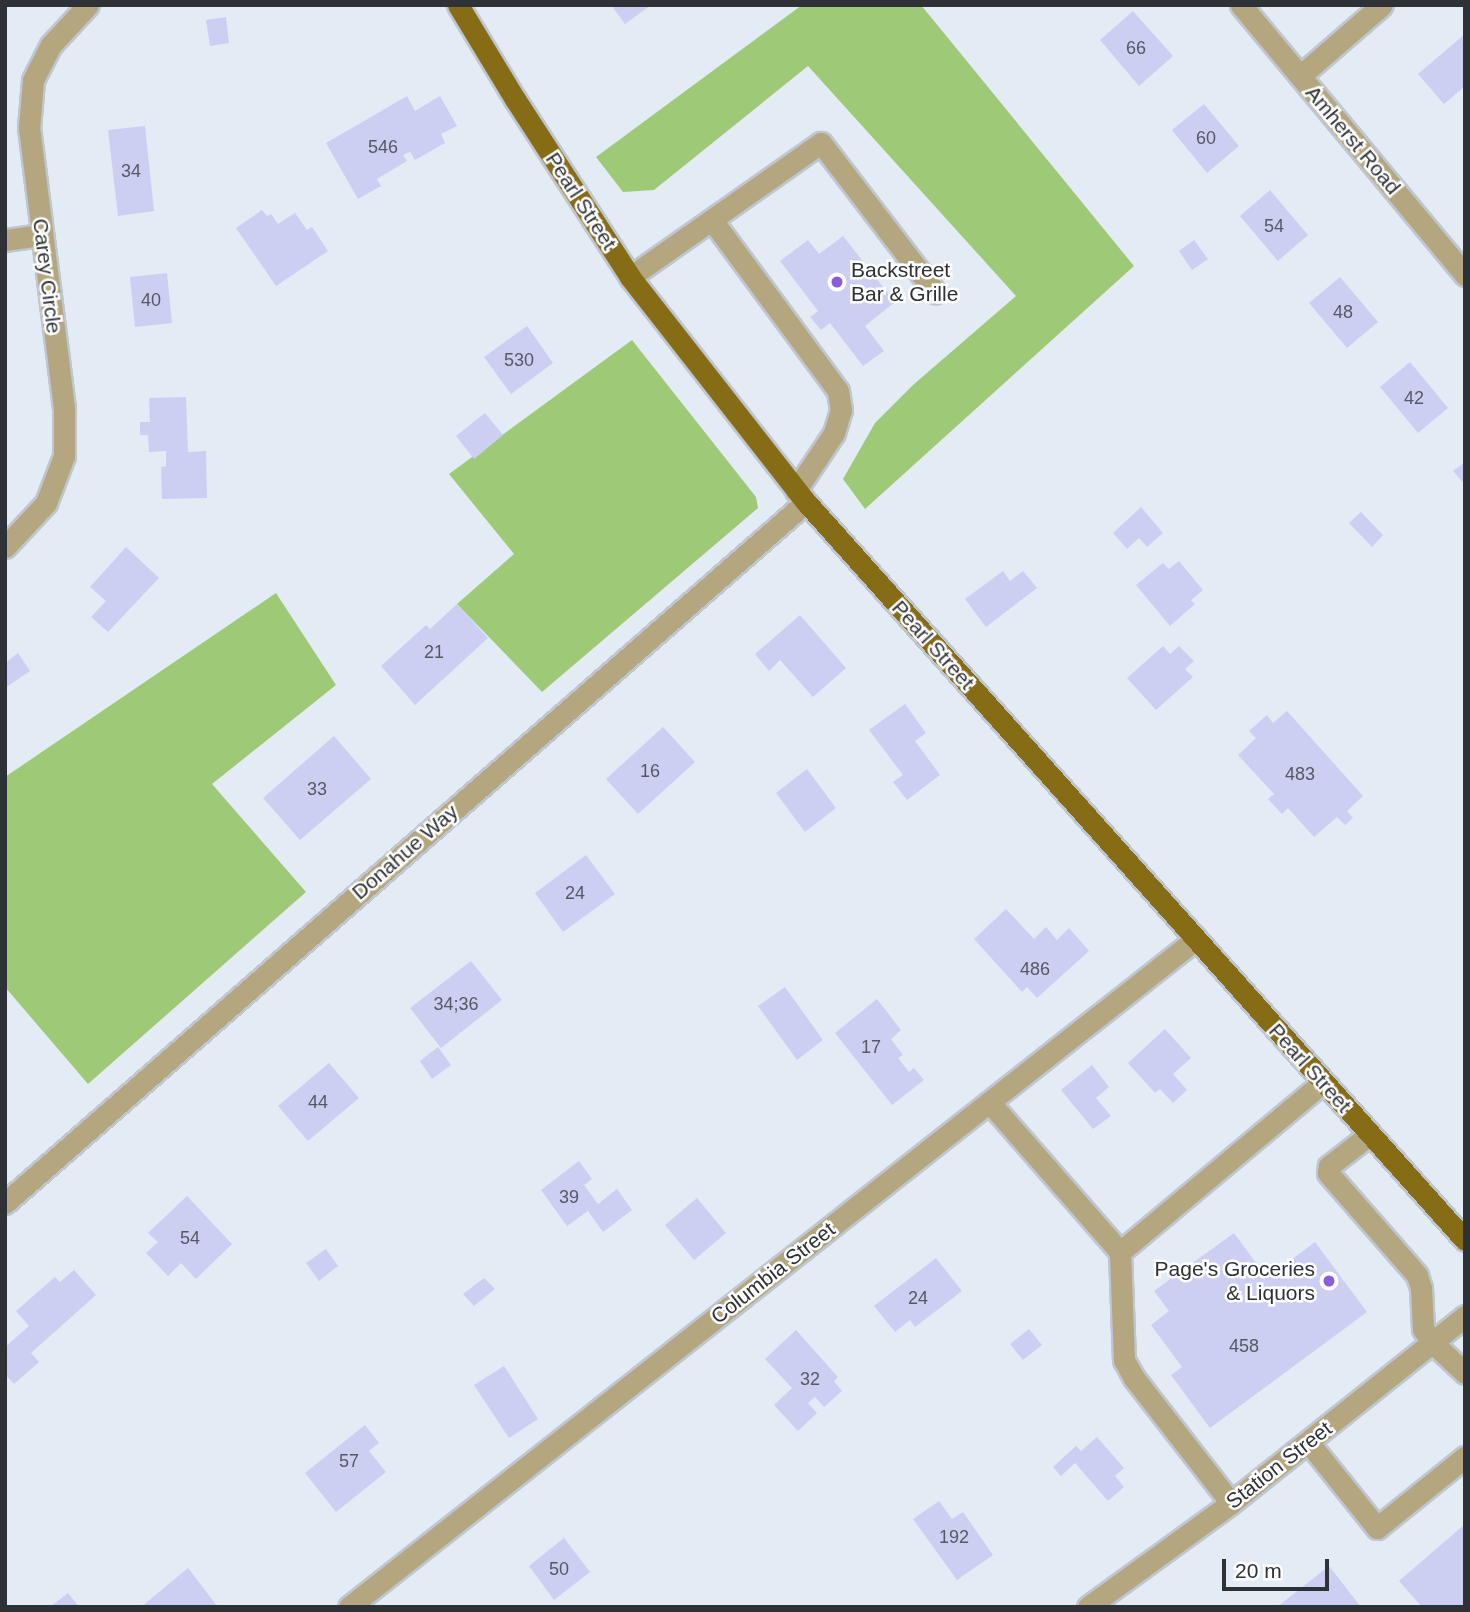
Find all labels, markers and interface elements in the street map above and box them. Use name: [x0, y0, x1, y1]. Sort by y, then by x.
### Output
house number: 66: [1126, 37, 1146, 59]
street label: Amherst Road: [1300, 80, 1406, 200]
house number: 60: [1196, 127, 1216, 149]
house number: 546: [368, 136, 398, 158]
street label: Pearl Street: [540, 148, 622, 254]
house number: 34: [121, 160, 141, 182]
house number: 54: [1264, 215, 1284, 237]
street label: Carey Circle: [27, 217, 67, 335]
place label: Backstreet Bar & Grille: [851, 257, 958, 307]
marker: Backstreet Bar & Grille: [829, 274, 845, 290]
house number: 40: [141, 289, 161, 311]
house number: 48: [1333, 301, 1353, 323]
house number: 530: [504, 349, 534, 371]
house number: 42: [1404, 387, 1424, 409]
street label: Pearl Street: [887, 595, 979, 695]
house number: 21: [424, 641, 444, 663]
house number: 16: [640, 760, 660, 782]
house number: 483: [1285, 763, 1315, 785]
house number: 33: [307, 778, 327, 800]
street label: Donahue Way: [347, 799, 463, 905]
house number: 24: [565, 882, 585, 904]
house number: 486: [1020, 958, 1050, 980]
house number: 34;36: [433, 993, 479, 1015]
street label: Pearl Street: [1264, 1018, 1356, 1118]
house number: 17: [861, 1036, 881, 1058]
house number: 44: [308, 1091, 328, 1113]
house number: 39: [559, 1186, 579, 1208]
street label: Columbia Street: [706, 1217, 840, 1329]
house number: 54: [180, 1227, 200, 1249]
place label: Page's Groceries & Liquors: [1155, 1256, 1315, 1306]
marker: Page's Groceries & Liquors: [1321, 1273, 1337, 1289]
house number: 24: [908, 1287, 928, 1309]
house number: 458: [1229, 1335, 1259, 1357]
house number: 32: [800, 1368, 820, 1390]
street label: Station Street: [1221, 1416, 1337, 1514]
house number: 57: [339, 1450, 359, 1472]
house number: 192: [939, 1526, 969, 1548]
scale bar: [1225, 1546, 1332, 1590]
house number: 50: [549, 1558, 569, 1580]
text: 20 m: [1235, 1559, 1282, 1582]

